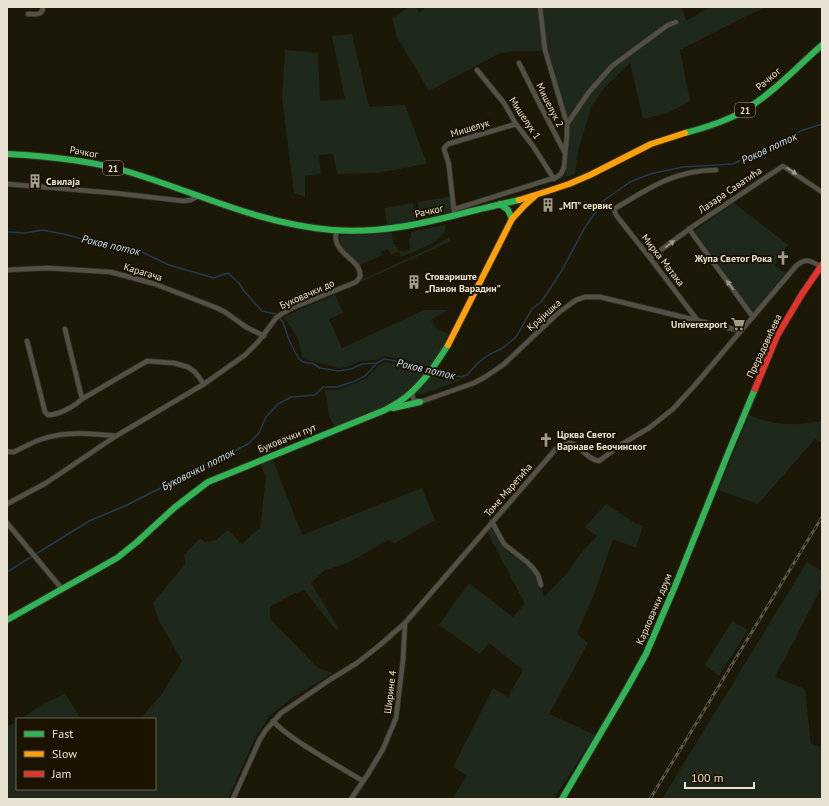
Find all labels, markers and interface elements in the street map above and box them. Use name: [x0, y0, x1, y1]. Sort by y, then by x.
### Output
street label: Рачког: [753, 64, 783, 93]
street label: Мишелук 2: [533, 81, 567, 129]
street label: Мишелук 1: [506, 94, 544, 142]
road number: 21: [735, 103, 755, 117]
street label: Мишелук: [449, 116, 491, 140]
water label: Роков поток: [739, 129, 800, 167]
street label: Рачког: [69, 143, 100, 161]
road number: 21: [103, 161, 123, 175]
street label: Лазара Саватића: [695, 164, 764, 217]
one-way arrow: [786, 167, 797, 175]
building icon: Свилаја: [27, 173, 43, 189]
place label: Свилаја: [46, 175, 80, 188]
building icon: „МП” сервис: [540, 197, 556, 213]
place label: „МП” сервис: [559, 199, 613, 212]
street label: Рачког: [413, 201, 445, 221]
water label: Роков поток: [80, 231, 143, 259]
street label: Мирка Матака: [639, 231, 687, 289]
one-way arrow: [664, 239, 675, 248]
church icon: Жупа Светог Рока: [775, 250, 791, 266]
place label: Жупа Светог Рока: [694, 252, 772, 265]
street label: Карагача: [122, 260, 164, 284]
place label: Стовариште „Панон Варадин”: [425, 270, 501, 295]
building icon: Стовариште „Панон Варадин”: [406, 274, 422, 290]
street label: Буковачки до: [278, 276, 336, 312]
one-way arrow: [726, 280, 734, 290]
street label: Крајишка: [524, 296, 564, 334]
street label: Прерадовићева: [743, 312, 785, 380]
supermarket icon: Univerexport: [730, 316, 746, 332]
place label: Univerexport: [671, 318, 728, 331]
water label: Роков поток: [395, 355, 458, 383]
street label: Буковачки пут: [256, 420, 318, 456]
place label: Црква Светог Варнаве Беочинског: [557, 428, 647, 453]
church icon: Црква Светог Варнаве Беочинског: [538, 432, 554, 448]
water label: Буковачки поток: [159, 444, 238, 493]
street label: Томе Маретића: [481, 460, 535, 520]
street label: Карловачки друм: [633, 571, 675, 647]
street label: Ширине 4: [381, 669, 399, 714]
legend: [16, 718, 156, 790]
text: Fast: [52, 726, 73, 741]
text: Slow: [52, 746, 77, 761]
scale bar: [685, 764, 754, 790]
text: Jam: [51, 766, 71, 781]
text: 100 m: [691, 770, 724, 785]

